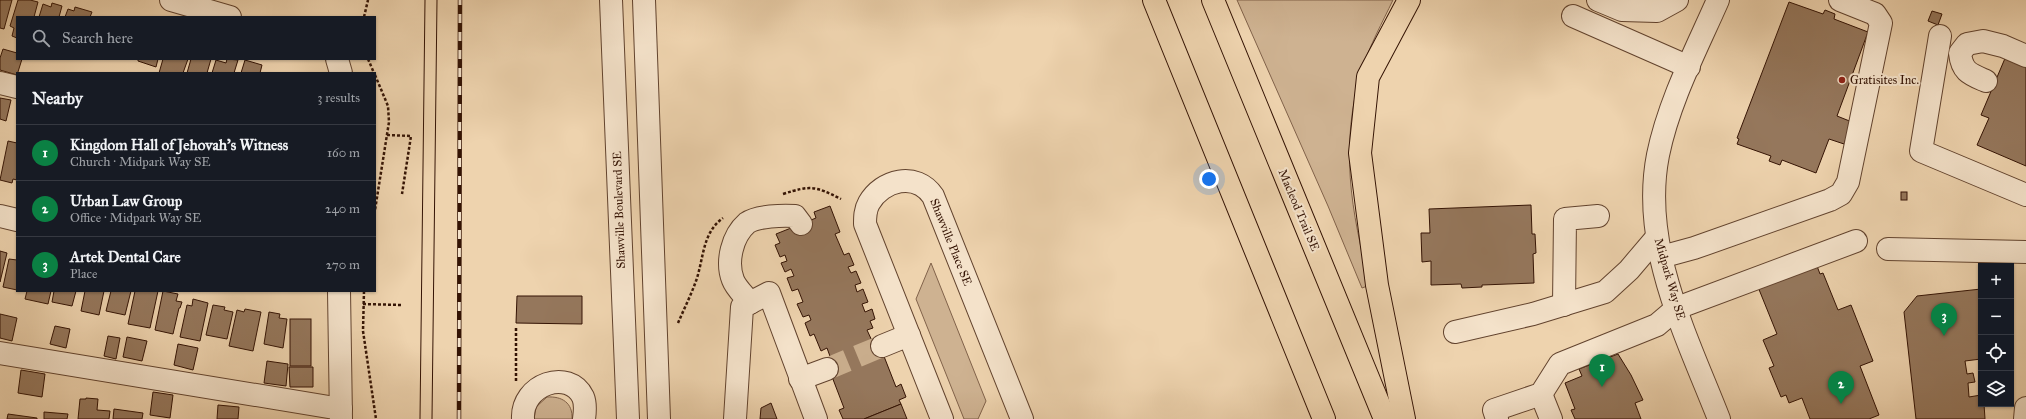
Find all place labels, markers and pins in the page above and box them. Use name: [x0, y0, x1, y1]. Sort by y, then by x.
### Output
place label: Gratisites Inc.: [1850, 73, 1919, 87]
marker: Gratisites Inc.: [1837, 75, 1847, 85]
pin: 3: [1931, 303, 1957, 336]
pin: 1: [1589, 354, 1615, 387]
pin: 2: [1828, 371, 1854, 404]

